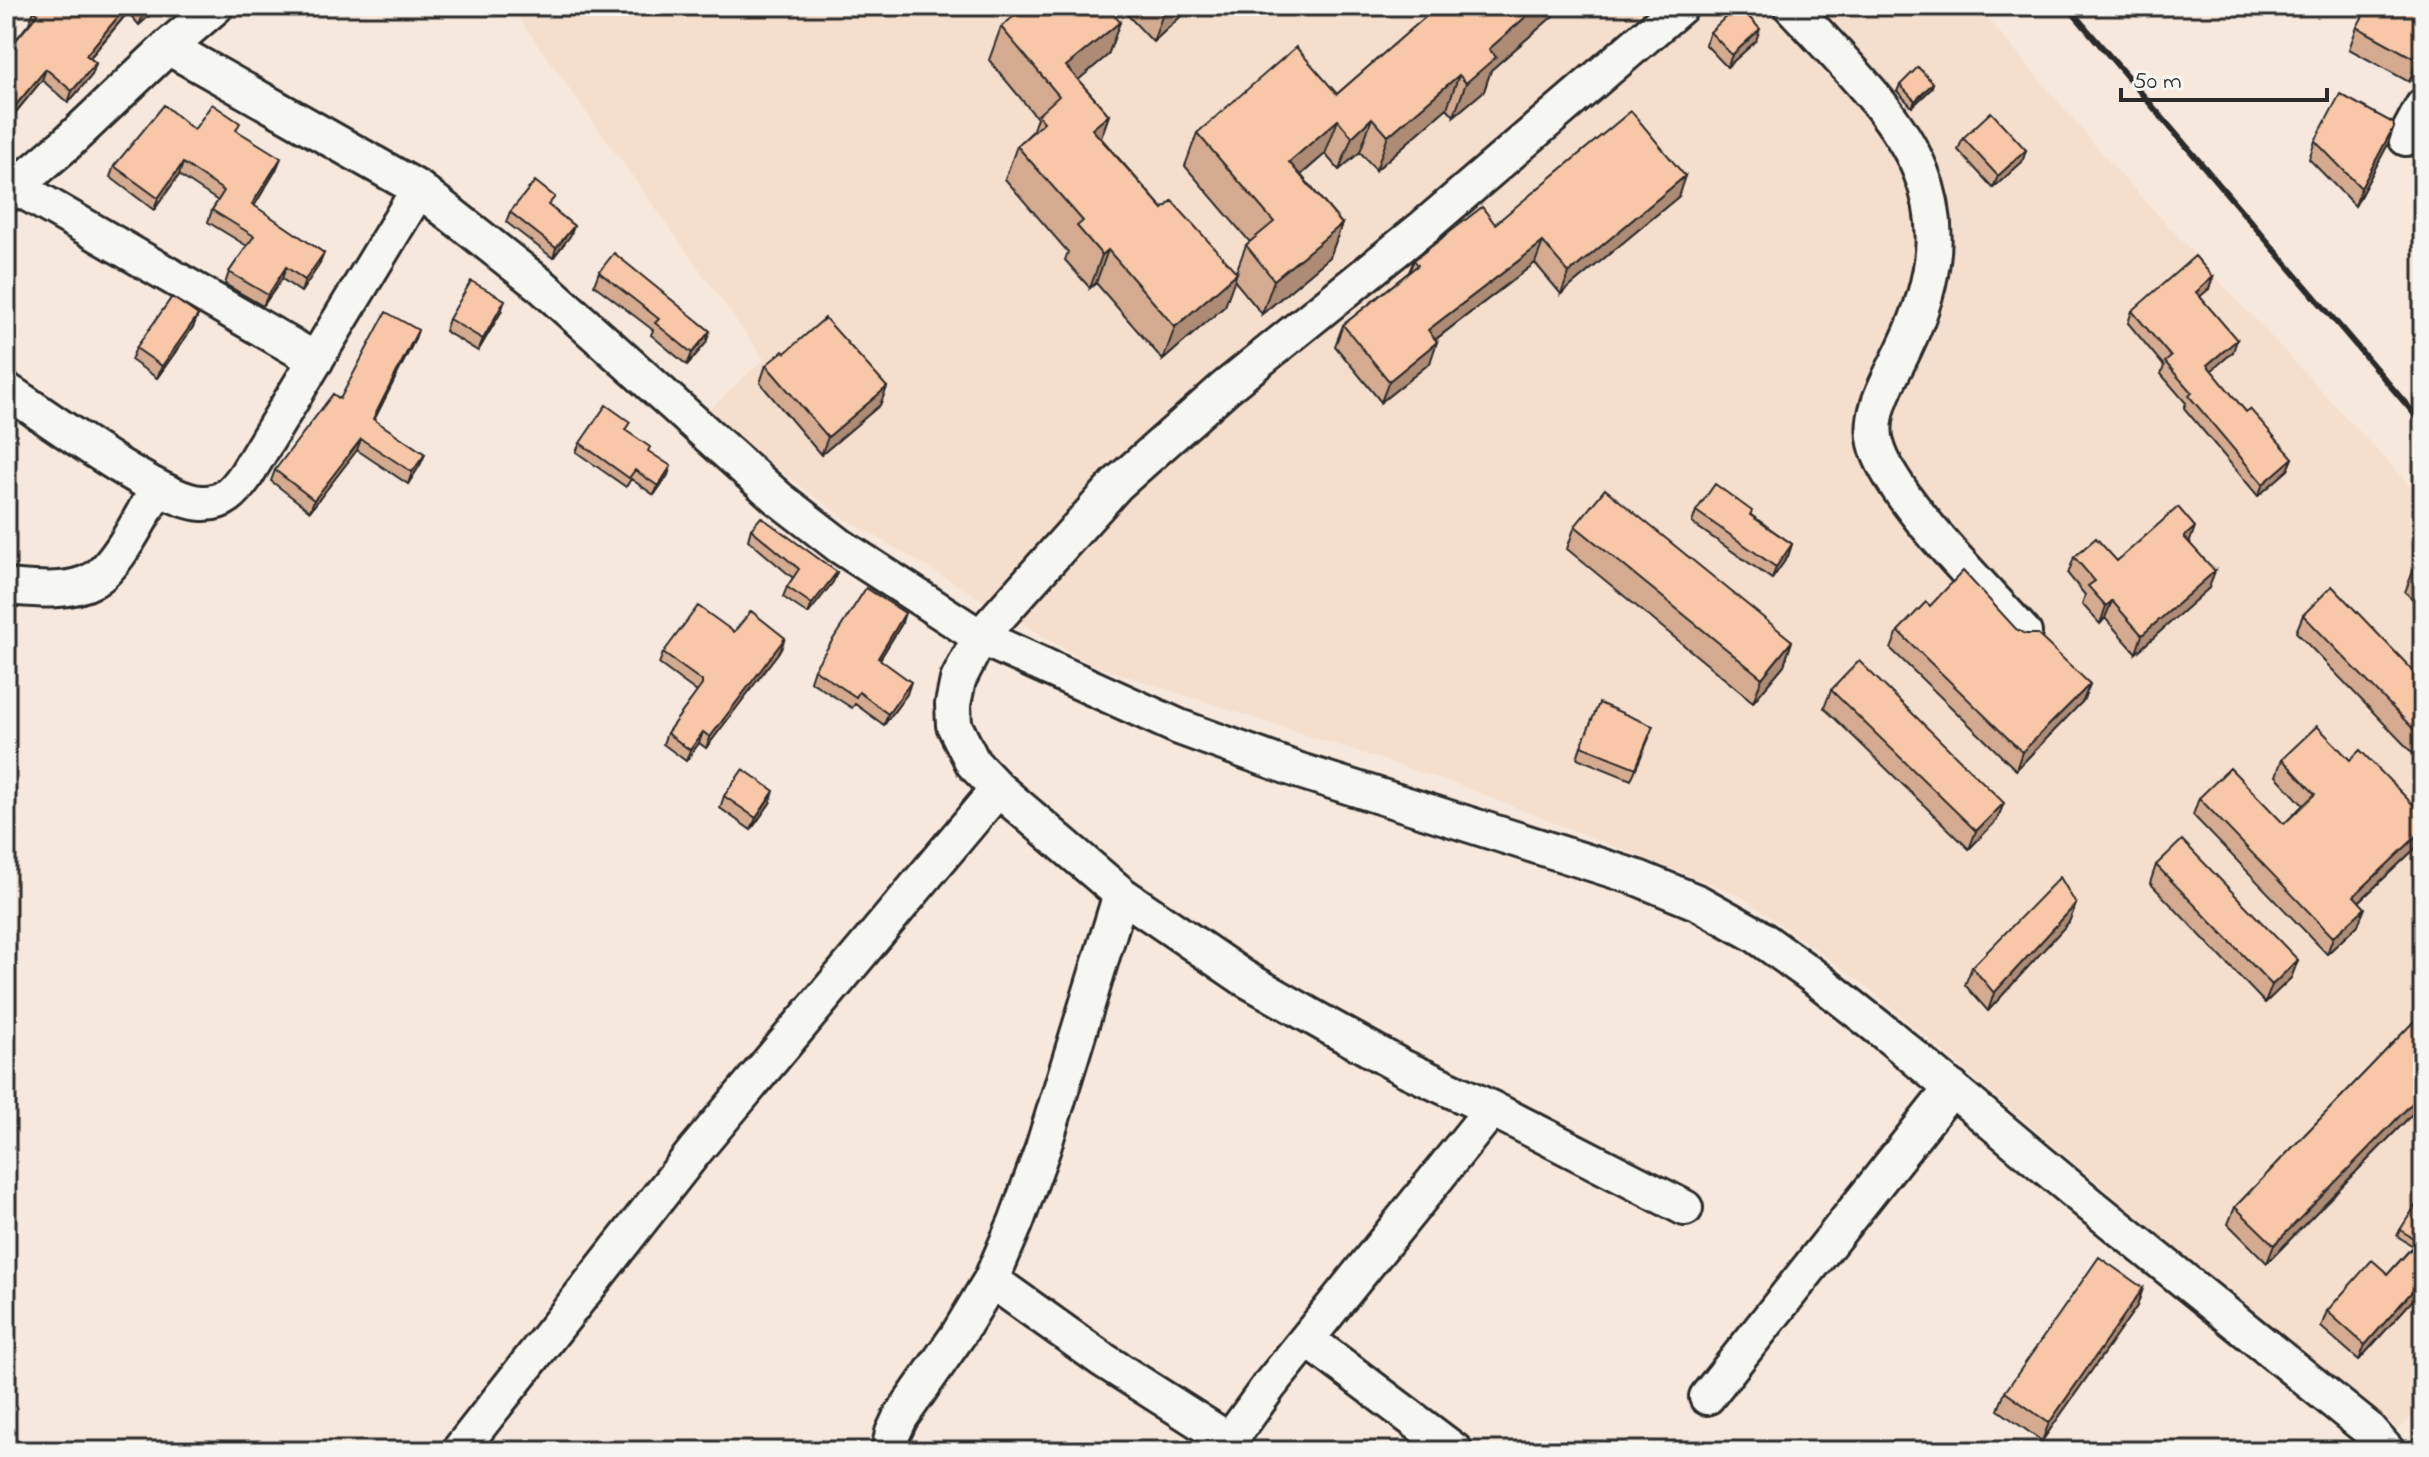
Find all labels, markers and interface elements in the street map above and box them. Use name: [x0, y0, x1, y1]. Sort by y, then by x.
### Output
scale bar: [2121, 52, 2327, 102]
text: 50 m: [2133, 65, 2182, 100]

